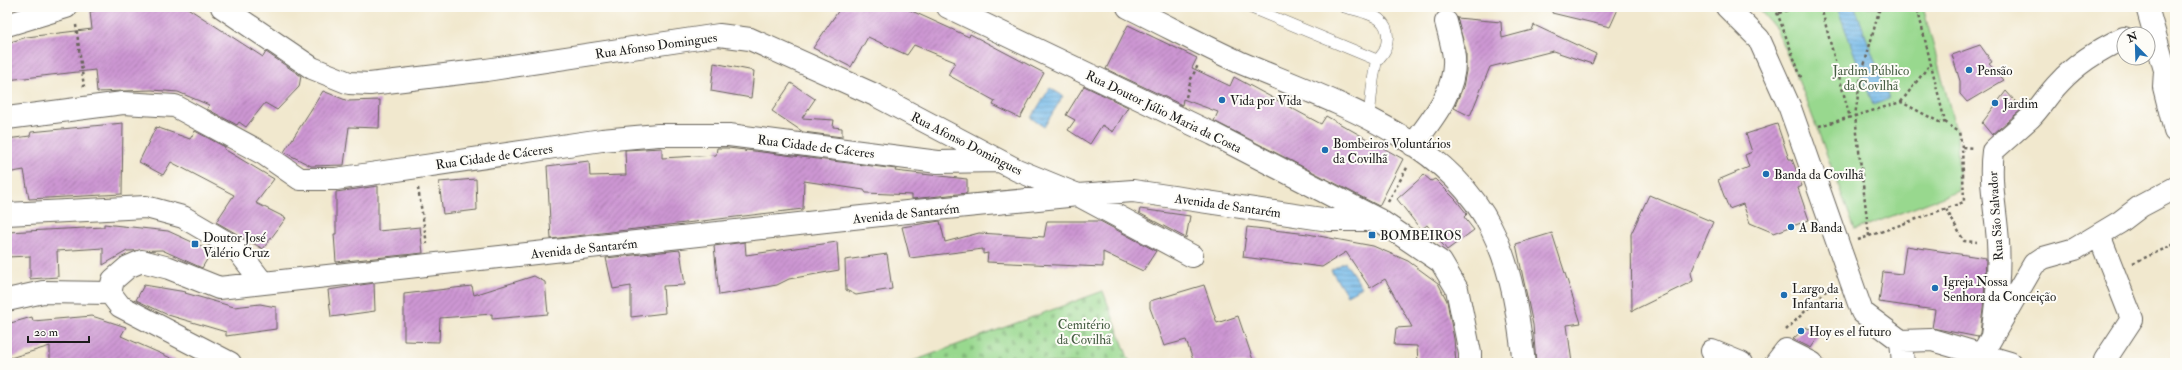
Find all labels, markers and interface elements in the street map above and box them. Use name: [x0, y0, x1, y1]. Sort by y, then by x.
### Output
north arrow: [2116, 26, 2156, 66]
street label: Rua Afonso Domingues: [594, 29, 719, 62]
text: N: [2124, 29, 2140, 46]
park label: Jardim Público da Covilhã: [1832, 63, 1909, 94]
place label: Pensão: [1977, 63, 2012, 79]
marker: Pensão: [1964, 65, 1974, 75]
street label: Rua Doutor Júlio Maria da Costa: [1083, 67, 1245, 157]
place label: Vida por Vida: [1230, 93, 1302, 110]
marker: Vida por Vida: [1217, 95, 1227, 105]
place label: Jardim: [2002, 96, 2038, 112]
marker: Jardim: [1990, 98, 2000, 108]
street label: Rua Afonso Domingues: [908, 109, 1025, 179]
street label: Rua Cidade de Cáceres: [756, 132, 876, 162]
place label: Bombeiros Voluntários da Covilhã: [1333, 136, 1451, 167]
street label: Rua Cidade de Cáceres: [435, 141, 554, 173]
marker: Bombeiros Voluntários da Covilhã: [1320, 145, 1330, 155]
place label: Banda da Covilhã: [1774, 167, 1864, 183]
marker: Banda da Covilhã: [1761, 169, 1771, 179]
street label: Rua São Salvador: [1985, 170, 2007, 261]
street label: Avenida de Santarém: [1173, 190, 1282, 221]
street label: Avenida de Santarém: [851, 200, 960, 228]
place label: A Banda: [1798, 220, 1843, 236]
marker: A Banda: [1786, 222, 1796, 232]
place label: BOMBEIROS: [1380, 228, 1461, 244]
place label: Doutor José Valério Cruz: [203, 230, 270, 261]
marker: BOMBEIROS: [1367, 230, 1377, 240]
street label: Avenida de Santarém: [529, 235, 638, 263]
marker: Doutor José Valério Cruz: [190, 239, 200, 249]
place label: Igreja Nossa Senhora da Conceição: [1943, 274, 2056, 305]
place label: Largo da Infantaria: [1792, 281, 1844, 312]
marker: Igreja Nossa Senhora da Conceição: [1930, 283, 1940, 293]
marker: Largo da Infantaria: [1779, 290, 1789, 300]
park label: Cemitério da Covilhã: [1057, 317, 1112, 348]
scale bar: [28, 318, 89, 344]
place label: Hoy es el futuro: [1809, 324, 1891, 341]
text: 20 m: [34, 325, 59, 340]
marker: Hoy es el futuro: [1796, 326, 1806, 336]

